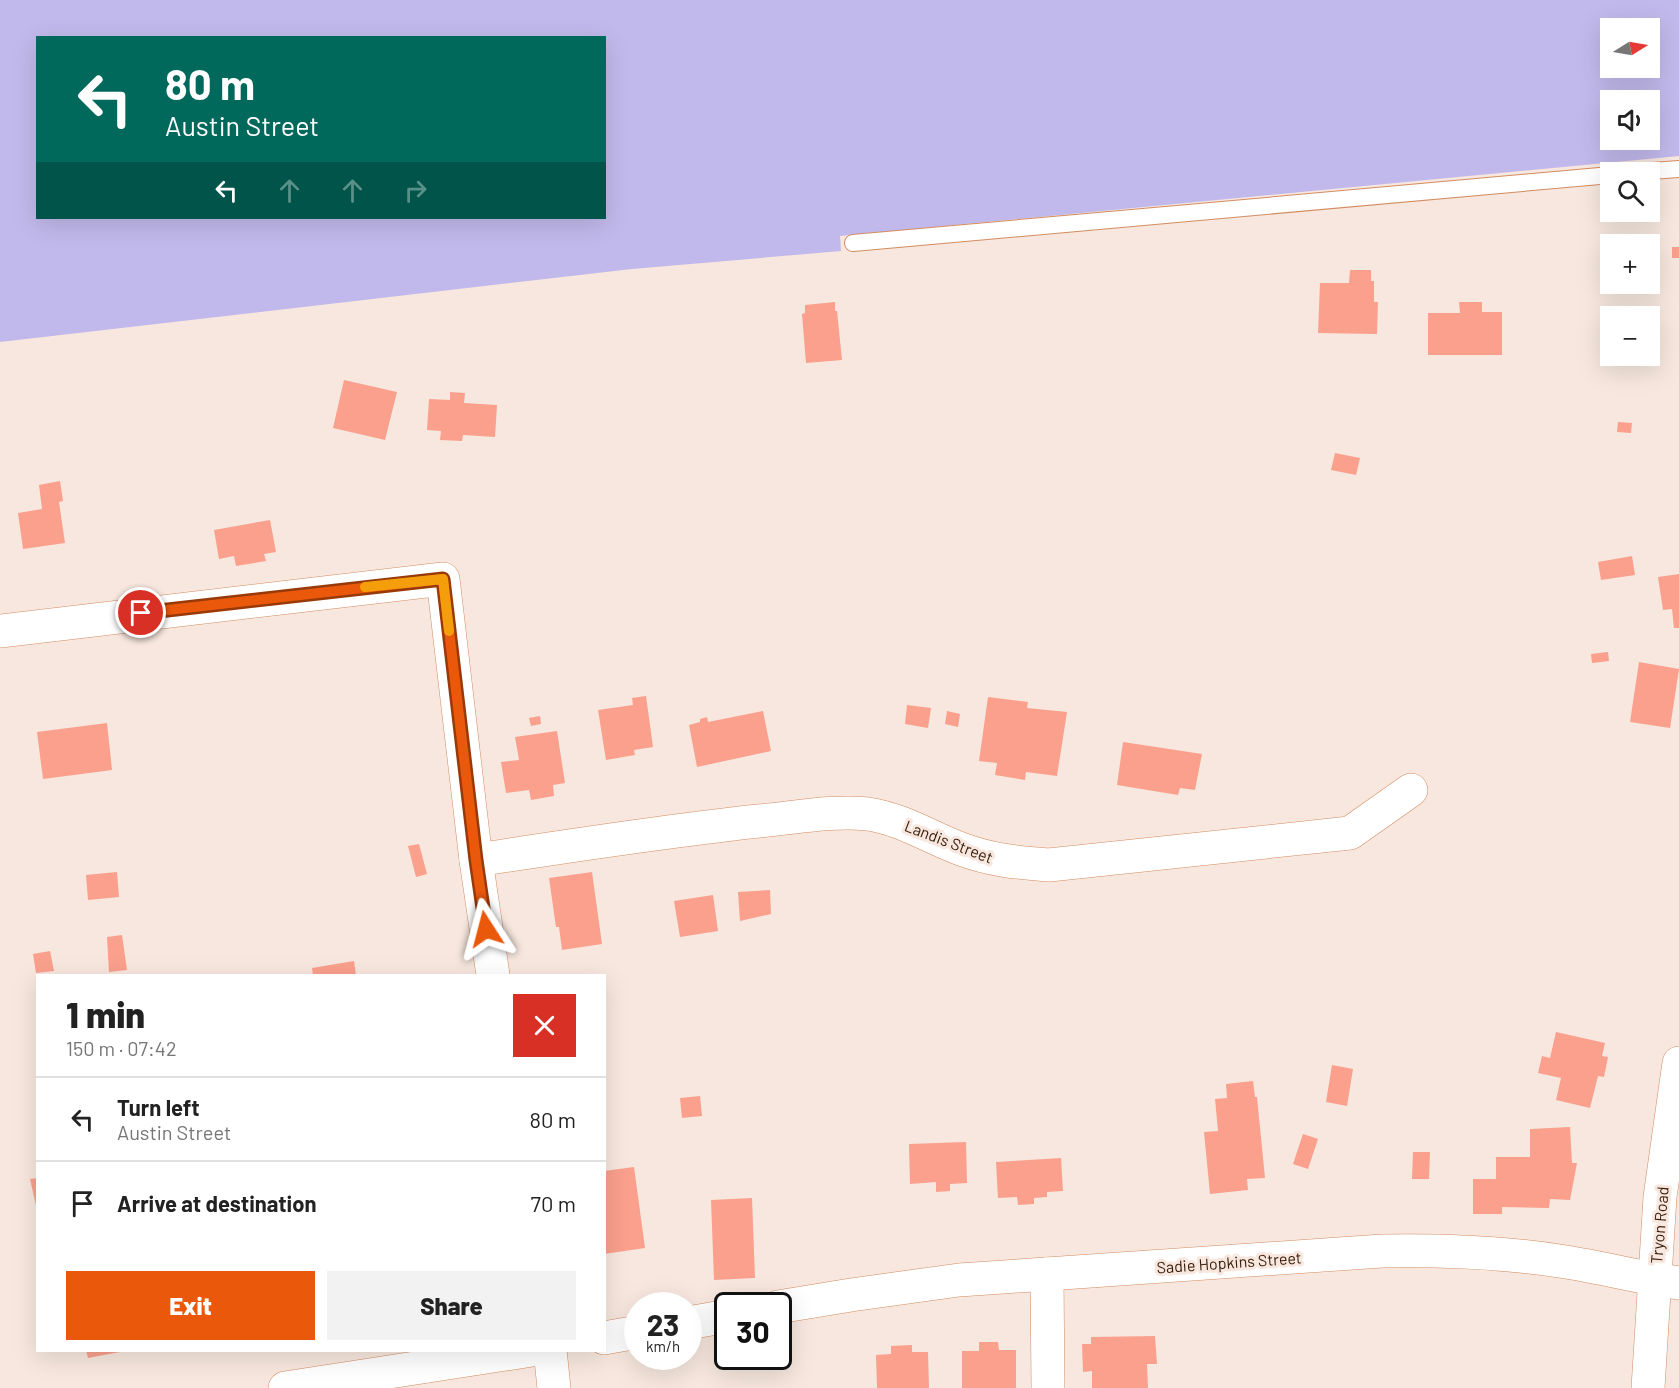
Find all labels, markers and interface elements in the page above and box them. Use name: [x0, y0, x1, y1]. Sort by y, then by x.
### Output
north arrow: [1600, 18, 1660, 78]
map controls: [1600, 18, 1660, 366]
text: 80 m: [165, 58, 255, 108]
icon: left: [66, 60, 144, 138]
button: sound: [1600, 90, 1660, 150]
text: Austin Street: [165, 109, 319, 141]
button: search: [1600, 162, 1660, 222]
icon: left: [210, 174, 243, 207]
icon: ahead: [273, 174, 306, 207]
icon: ahead: [336, 174, 369, 207]
icon: right: [399, 174, 432, 207]
button: +: [1600, 234, 1660, 294]
button: −: [1600, 306, 1660, 366]
pin: [115, 587, 166, 638]
icon: arrive: [124, 596, 157, 629]
street label: Landis Street: [902, 815, 996, 867]
position arrow: [454, 897, 518, 961]
text: 1 min: [66, 992, 145, 1035]
button: close: [513, 994, 576, 1057]
text: 150 m · 07:42: [66, 1036, 177, 1060]
text: Turn left: [117, 1094, 200, 1120]
icon: left: [66, 1103, 99, 1136]
text: 80 m: [530, 1106, 576, 1132]
text: Austin Street: [117, 1120, 231, 1144]
street label: Tryon Road: [1646, 1186, 1672, 1264]
icon: arrive: [66, 1187, 99, 1220]
text: Arrive at destination: [117, 1190, 316, 1216]
text: 70 m: [531, 1190, 576, 1216]
street label: Sadie Hopkins Street: [1156, 1247, 1302, 1277]
button: Exit: [66, 1271, 315, 1340]
button: Share: [327, 1271, 576, 1340]
speed limit sign: 30: [714, 1292, 792, 1370]
text: 23: [647, 1306, 679, 1342]
text: km/h: [646, 1337, 680, 1355]

